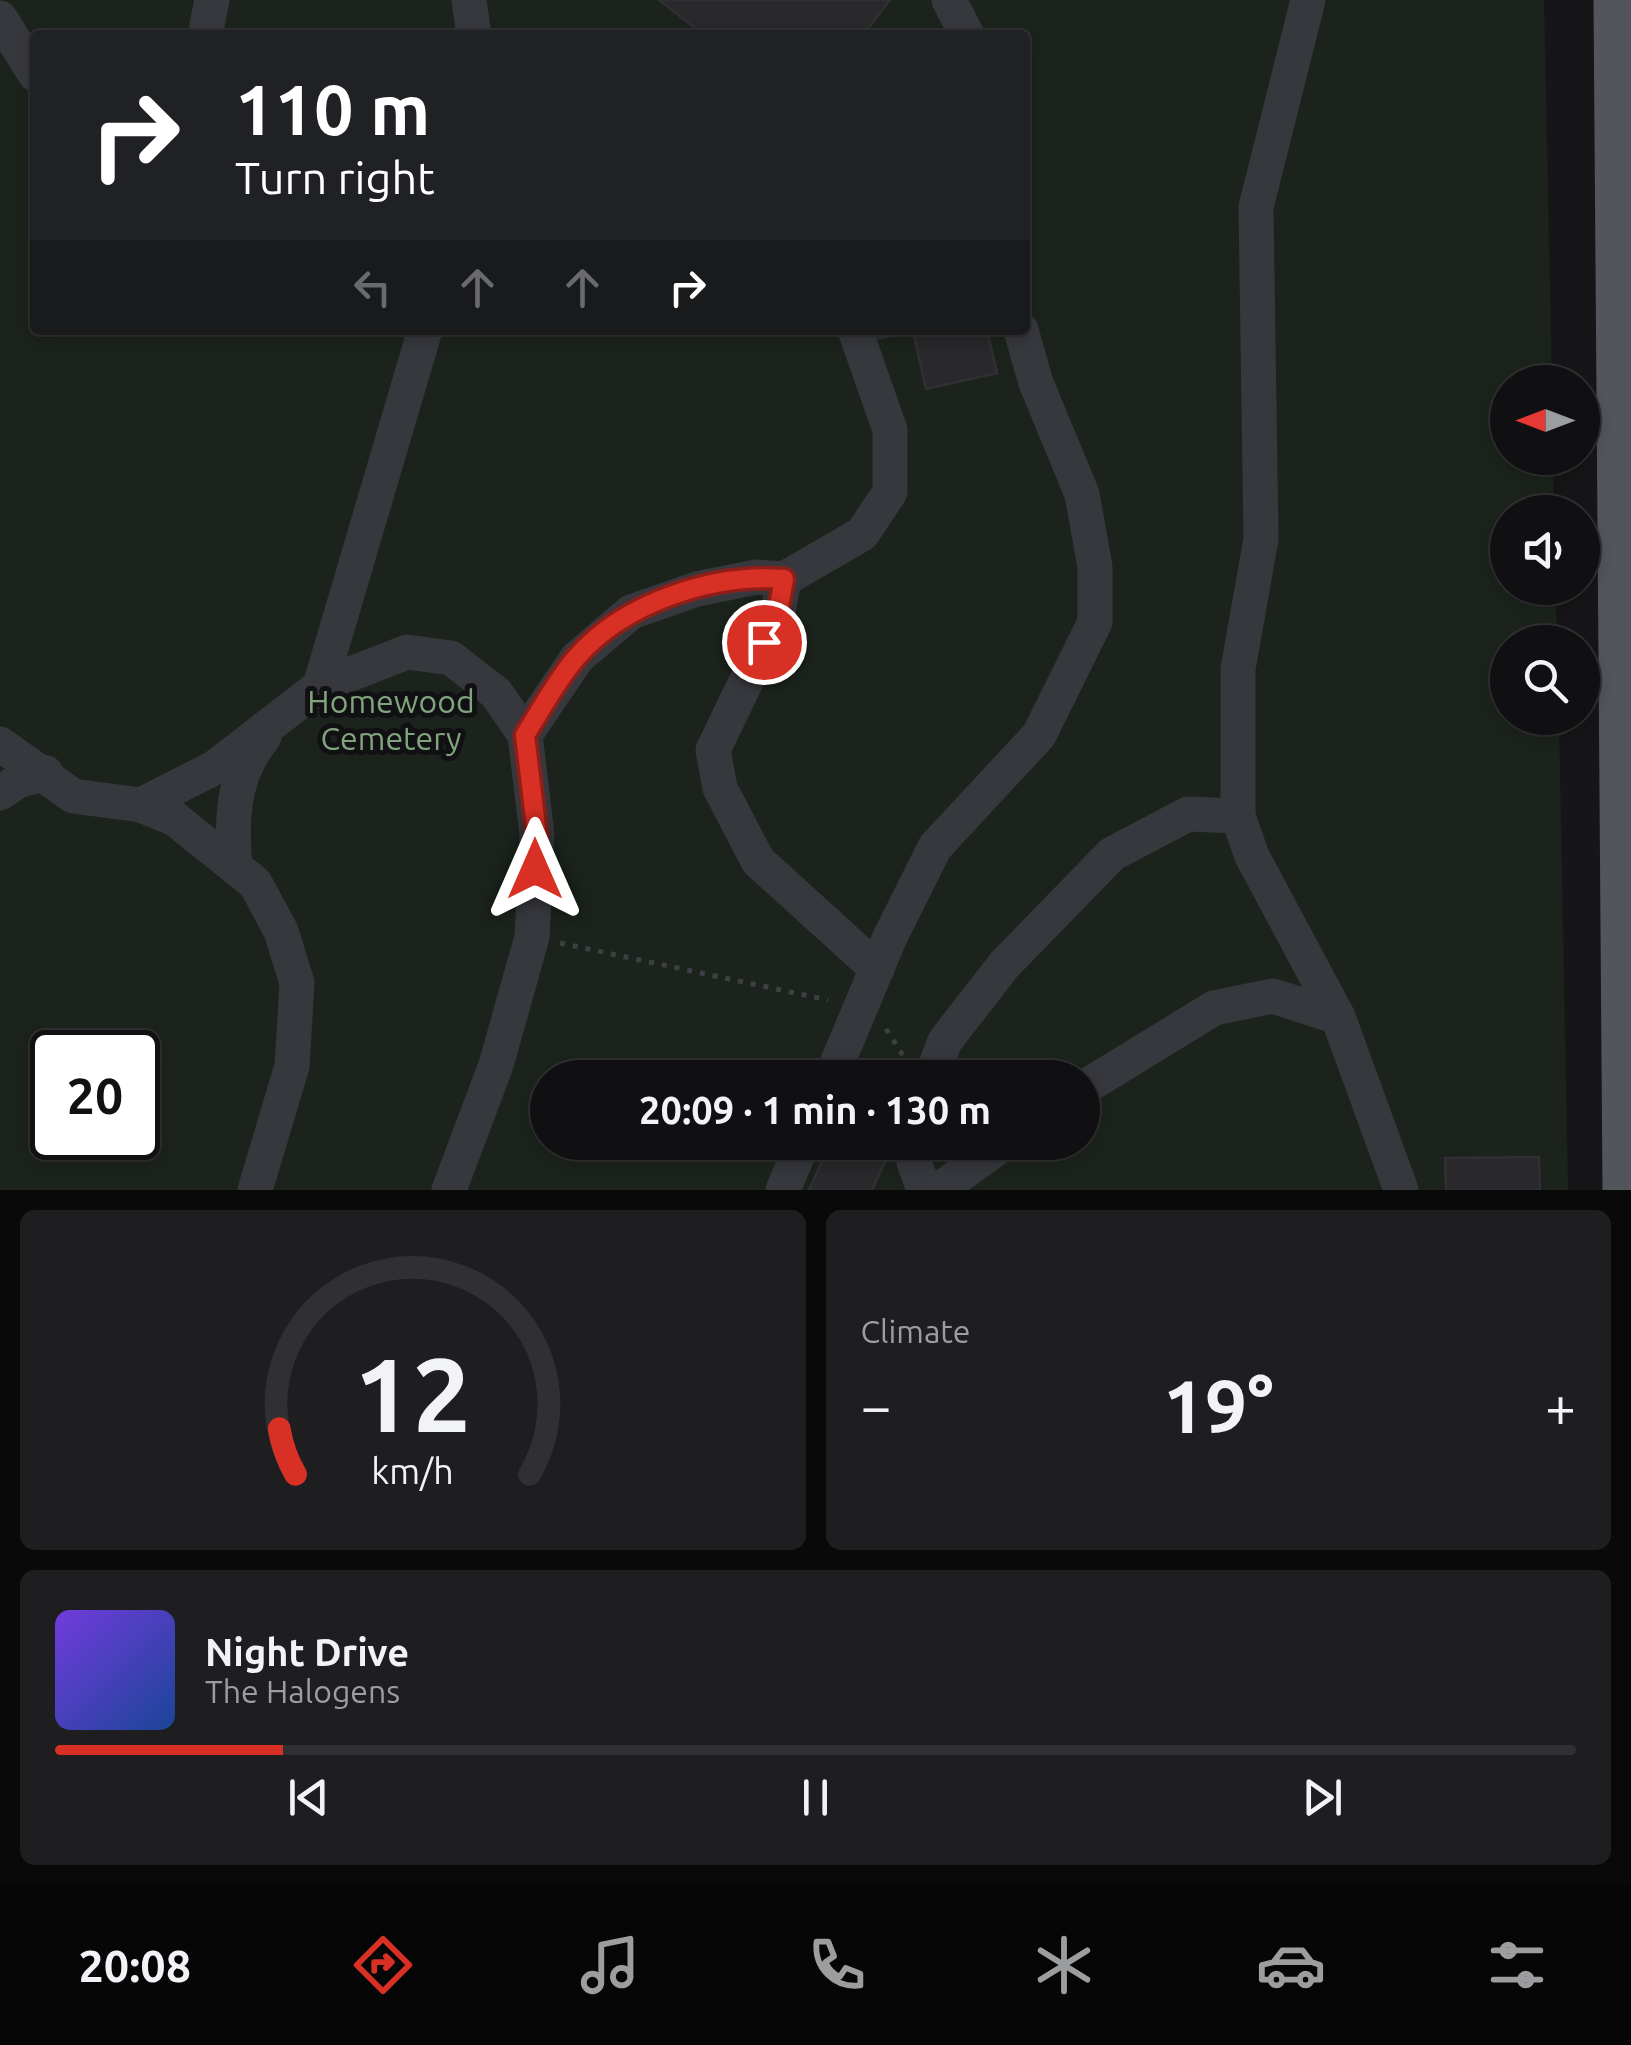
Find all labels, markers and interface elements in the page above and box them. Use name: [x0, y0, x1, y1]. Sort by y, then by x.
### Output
icon: right: [70, 70, 200, 200]
text: 110 m: [235, 70, 430, 148]
text: Turn right: [235, 152, 435, 203]
icon: left: [345, 260, 400, 315]
icon: ahead: [450, 260, 505, 315]
icon: ahead: [555, 260, 610, 315]
icon: right: [660, 260, 715, 315]
north arrow: [1490, 365, 1600, 475]
map controls: [1490, 365, 1600, 735]
button: sound: [1490, 495, 1600, 605]
pin: [722, 600, 807, 685]
icon: arrive: [737, 615, 792, 670]
button: search: [1490, 625, 1600, 735]
park label: Homewood Cemetery: [307, 683, 475, 756]
position arrow: [483, 817, 587, 921]
speed limit sign: 20: [30, 1030, 160, 1160]
text: 20:09 · 1 min · 130 m: [639, 1089, 991, 1131]
text: Climate: [861, 1313, 971, 1349]
text: 12: [354, 1335, 471, 1452]
text: 19°: [1163, 1363, 1274, 1447]
text: −: [861, 1375, 892, 1436]
text: +: [1545, 1375, 1576, 1436]
text: km/h: [371, 1451, 454, 1491]
text: Night Drive: [205, 1631, 409, 1673]
text: The Halogens: [205, 1673, 400, 1709]
icon: previous: [281, 1770, 336, 1825]
icon: pause: [788, 1770, 843, 1825]
icon: next: [1295, 1770, 1350, 1825]
icon: directions: [348, 1930, 418, 2000]
icon: music: [575, 1930, 645, 2000]
icon: phone: [802, 1930, 872, 2000]
icon: climate: [1029, 1930, 1099, 2000]
icon: car: [1256, 1930, 1326, 2000]
icon: filters: [1482, 1930, 1552, 2000]
text: 20:08: [78, 1940, 191, 1991]

